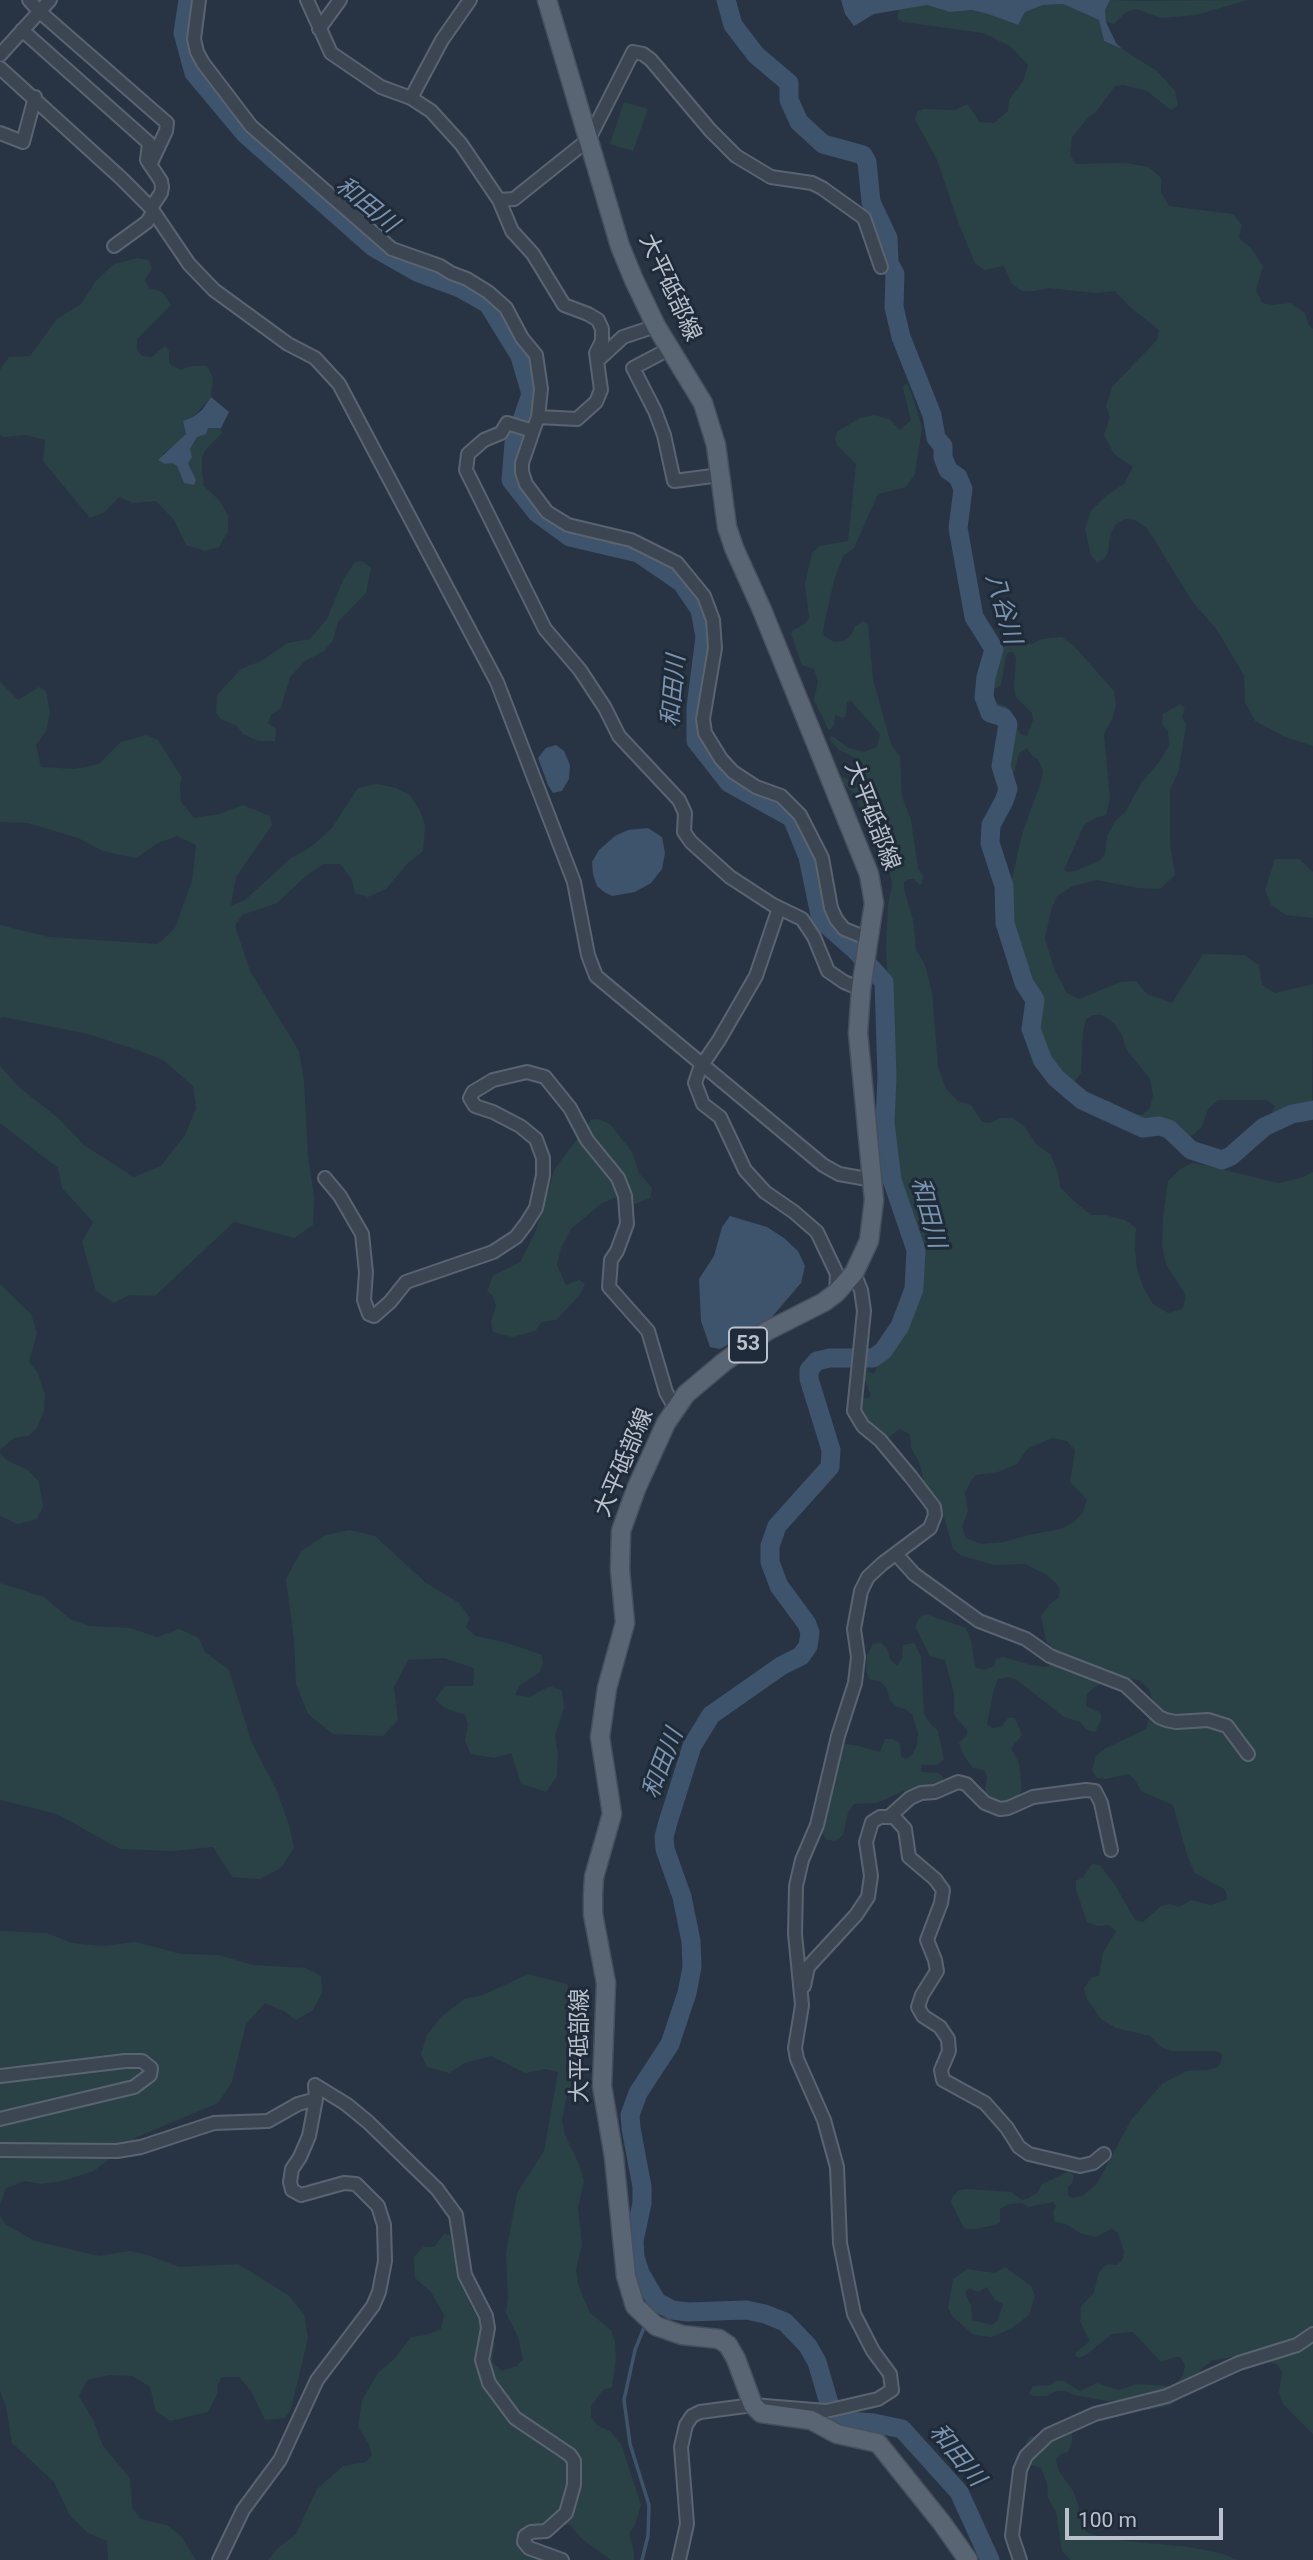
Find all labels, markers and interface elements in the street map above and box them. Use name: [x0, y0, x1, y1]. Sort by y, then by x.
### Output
water label: 和田川: [329, 172, 403, 240]
street label: 大平砥部線: [632, 230, 706, 346]
water label: 八谷川: [978, 570, 1026, 648]
water label: 和田川: [658, 654, 692, 728]
street label: 大平砥部線: [838, 757, 904, 875]
water label: 和田川: [904, 1174, 950, 1252]
road number: 53: [729, 1328, 767, 1362]
street label: 大平砥部線: [590, 1405, 660, 1521]
water label: 和田川: [638, 1725, 690, 1803]
street label: 大平砥部線: [567, 1989, 595, 2103]
water label: 和田川: [922, 2419, 990, 2493]
scale bar: [1068, 2494, 1226, 2538]
text: 100 m: [1078, 2508, 1137, 2532]

